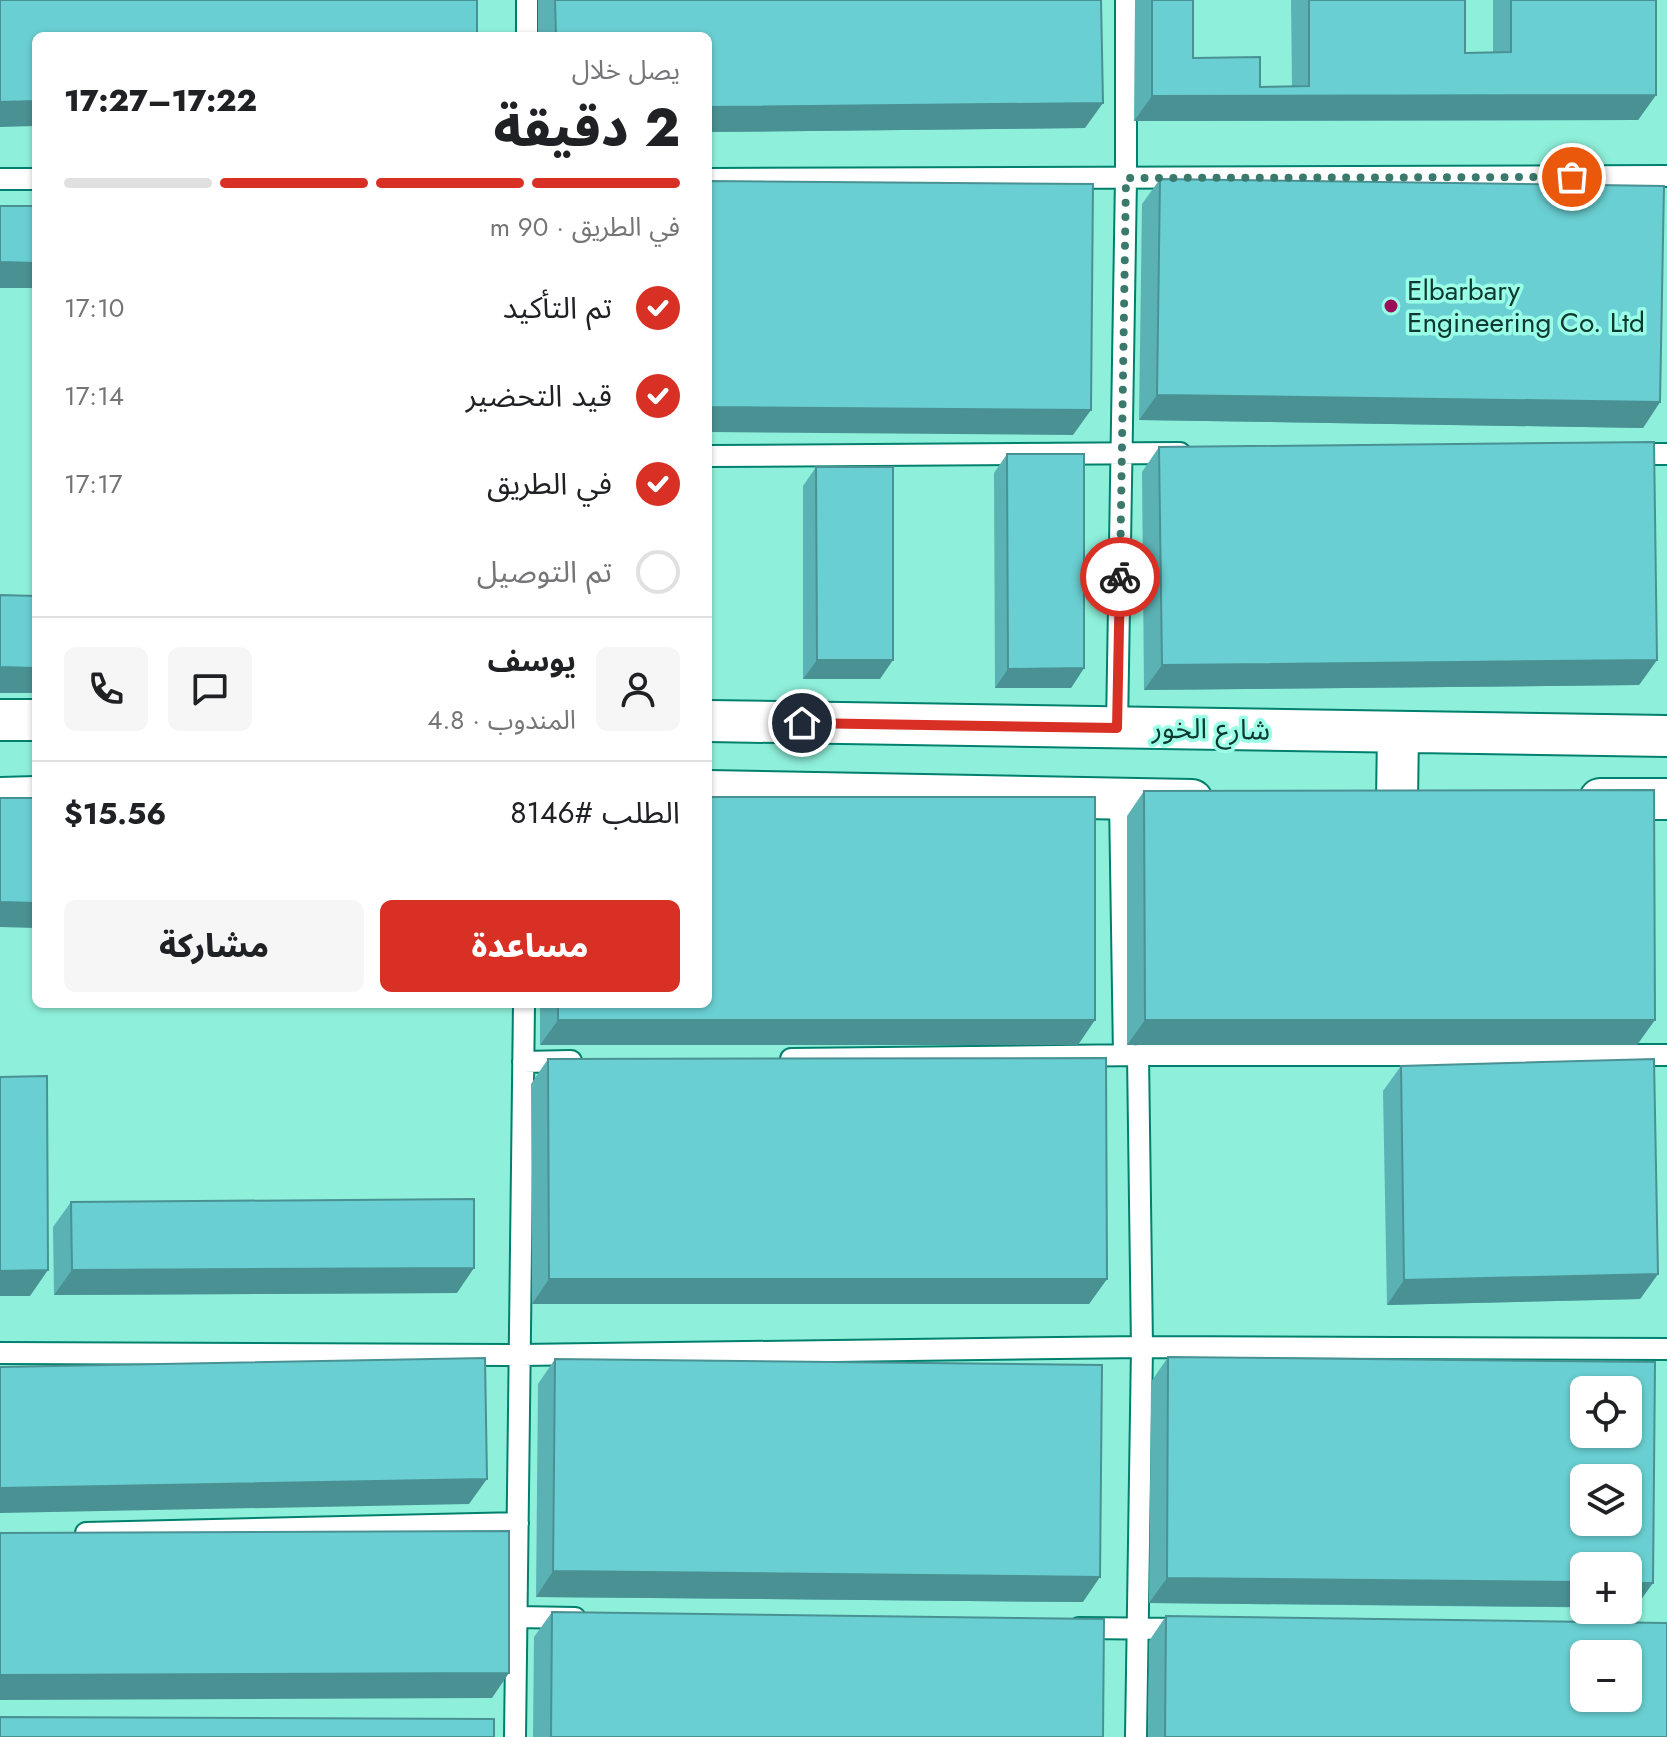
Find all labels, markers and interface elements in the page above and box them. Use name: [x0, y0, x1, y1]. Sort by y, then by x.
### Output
text: يصل خلال: [572, 51, 680, 89]
text: 17:22–17:27: [64, 79, 257, 122]
text: 2 دقيقة: [493, 90, 680, 166]
pin: [1538, 143, 1606, 211]
icon: bag: [1550, 155, 1594, 199]
text: في الطريق · 90 m: [490, 208, 680, 246]
place label: Elbarbary Engineering Co. Ltd: [1407, 270, 1645, 343]
text: تم التأكيد: [503, 286, 612, 329]
icon: check: [636, 286, 680, 330]
text: 17:10: [64, 289, 124, 327]
marker: Elbarbary Engineering Co. Ltd: [1382, 297, 1400, 315]
text: قيد التحضير: [466, 374, 612, 417]
icon: check: [636, 374, 680, 418]
text: 17:14: [64, 377, 124, 415]
text: في الطريق: [487, 462, 612, 505]
icon: check: [636, 462, 680, 506]
text: 17:17: [64, 465, 123, 503]
courier: [1080, 537, 1160, 617]
text: تم التوصيل: [477, 550, 612, 593]
icon: bike: [1098, 555, 1142, 599]
text: يوسف: [488, 639, 576, 682]
button: phone: [64, 647, 148, 731]
button: chat: [168, 647, 252, 731]
button: person: [596, 647, 680, 731]
pin: [768, 689, 836, 757]
text: المندوب · 4.8: [427, 701, 576, 739]
icon: home: [780, 701, 824, 745]
street label: شارع الخور: [1151, 707, 1270, 751]
text: الطلب #8146: [510, 791, 680, 834]
text: $15.56: [64, 792, 166, 835]
button: مشاركة: [64, 900, 364, 992]
button: مساعدة: [380, 900, 680, 992]
map controls: [1570, 1376, 1642, 1712]
button: locate: [1570, 1376, 1642, 1448]
button: layers: [1570, 1464, 1642, 1536]
button: +: [1570, 1552, 1642, 1624]
button: −: [1570, 1640, 1642, 1712]

